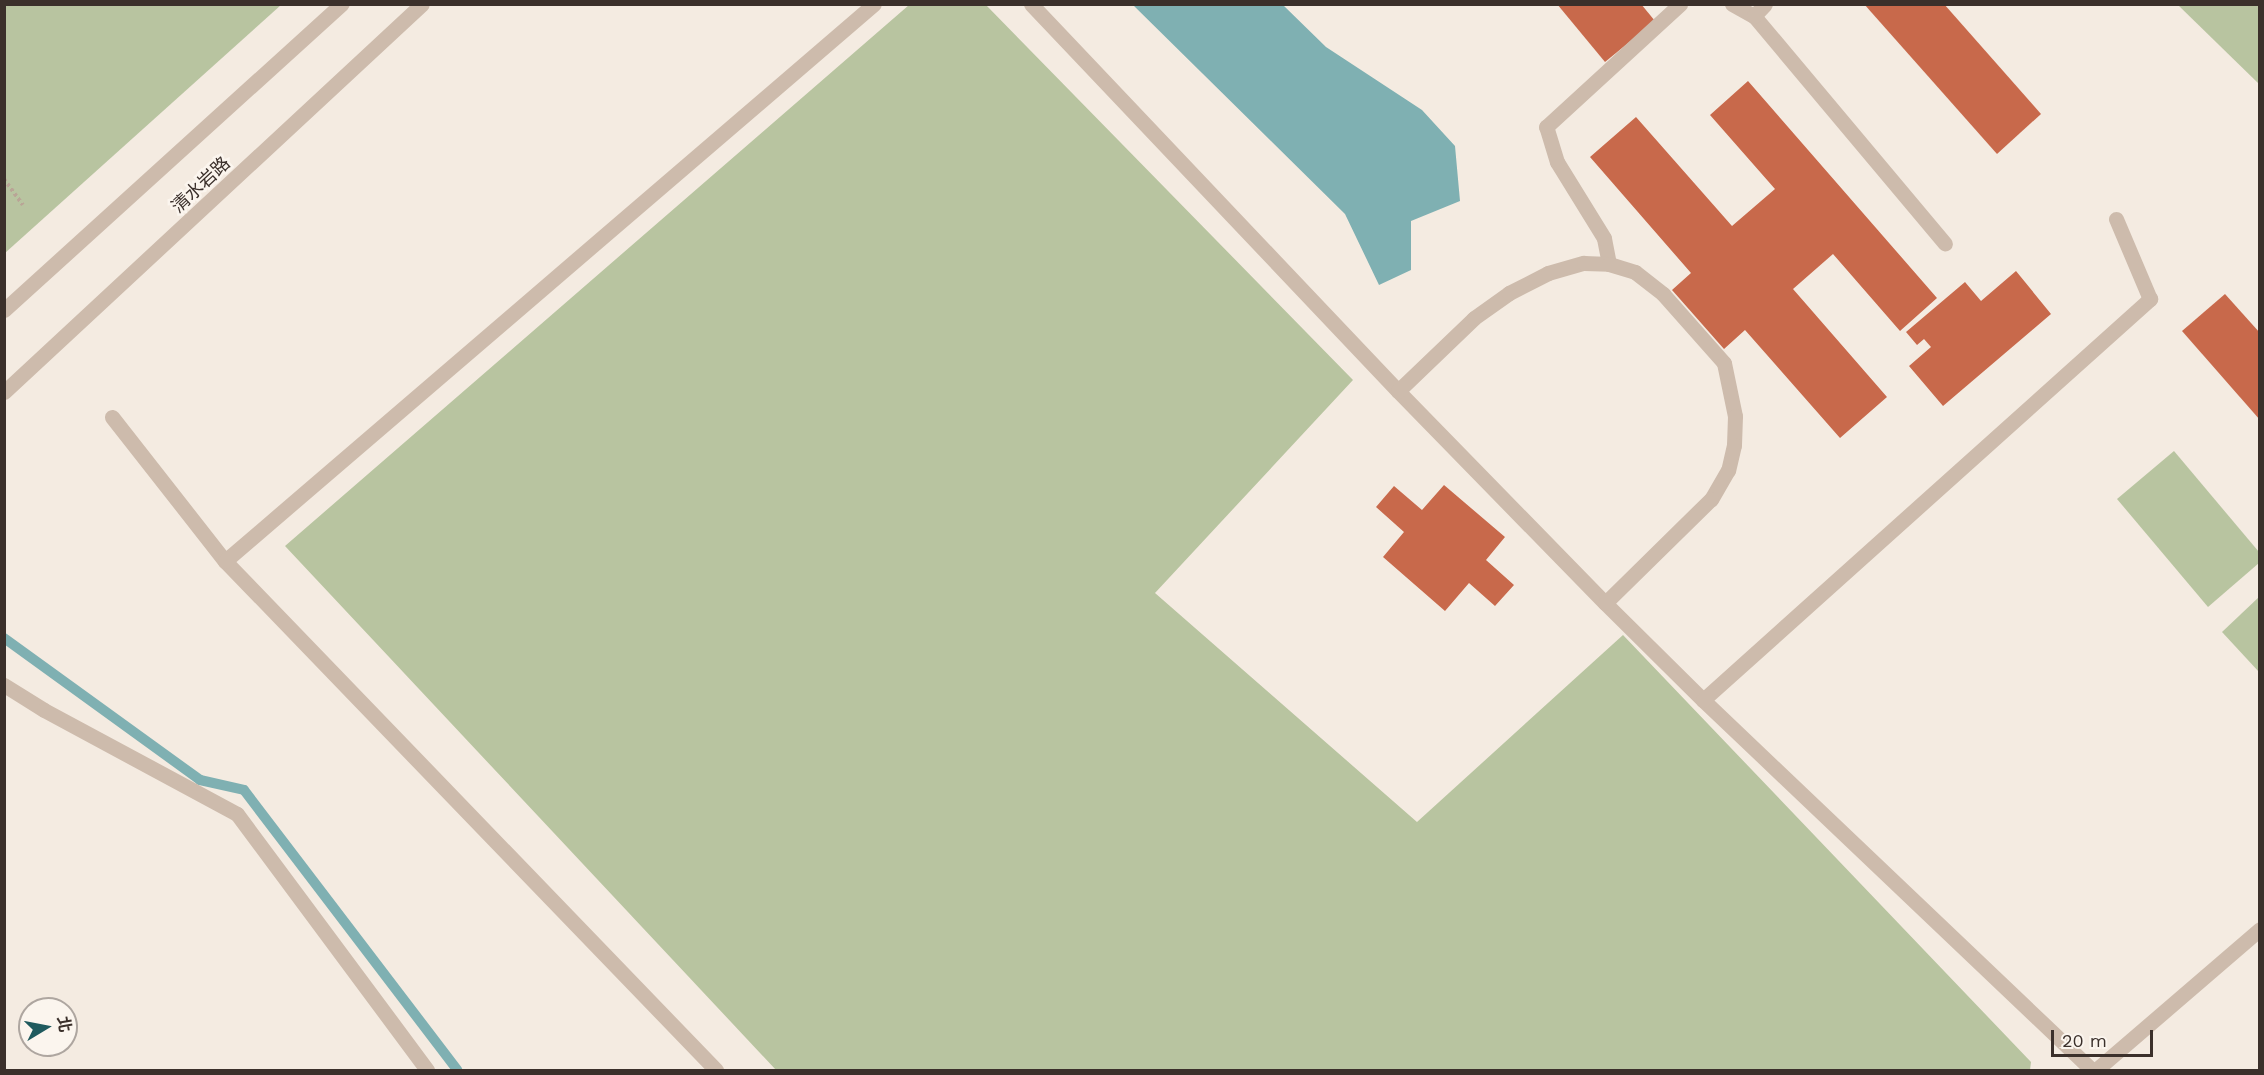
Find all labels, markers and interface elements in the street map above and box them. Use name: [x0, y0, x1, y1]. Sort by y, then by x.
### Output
street label: 清水岩路: [167, 153, 235, 217]
north arrow: [18, 997, 78, 1057]
text: 北: [54, 1015, 75, 1034]
scale bar: [2054, 1018, 2156, 1056]
text: 20 m: [2062, 1030, 2107, 1051]

